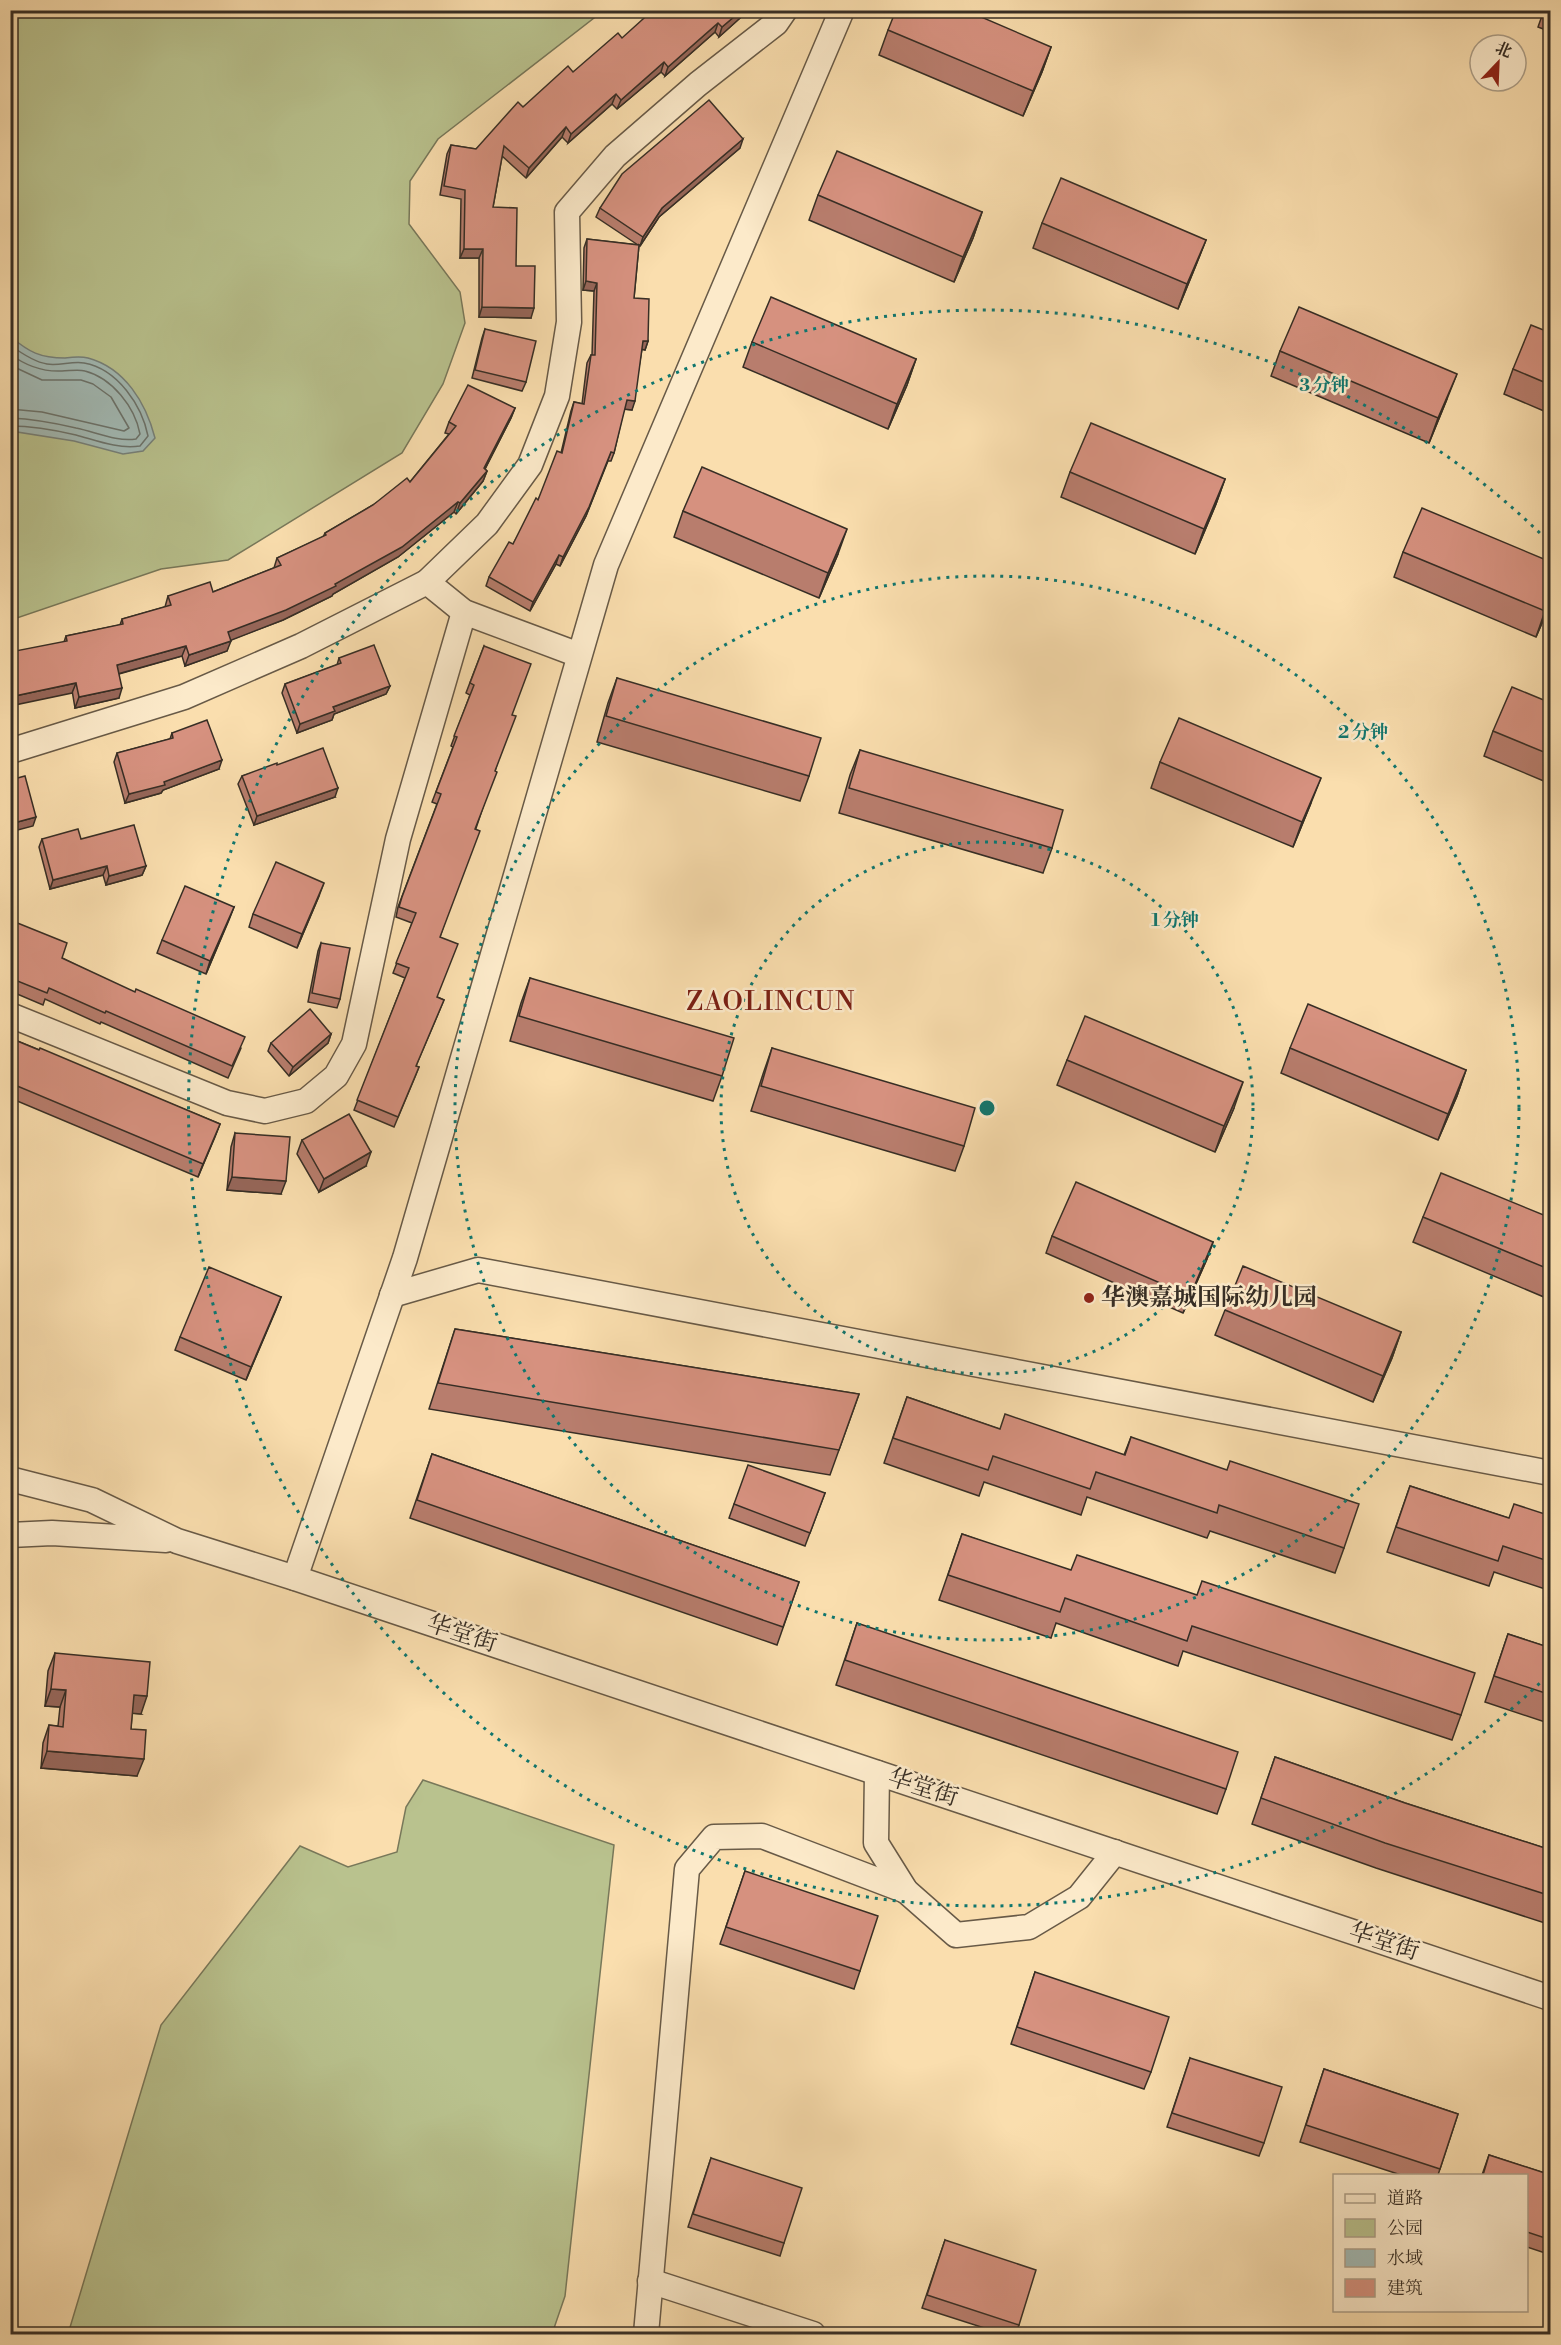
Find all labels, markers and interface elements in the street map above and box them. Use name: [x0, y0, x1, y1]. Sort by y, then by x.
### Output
north arrow: [1468, 33, 1528, 93]
text: 北: [1492, 38, 1515, 62]
text: 3 分钟: [1299, 374, 1349, 397]
text: 2 分钟: [1338, 721, 1388, 744]
text: 1 分钟: [1151, 909, 1199, 932]
district label: ZAOLINCUN: [686, 986, 856, 1018]
centre of rings: [977, 1098, 997, 1118]
place label: 华澳嘉城国际幼儿园: [1101, 1283, 1317, 1313]
marker: 华澳嘉城国际幼儿园: [1082, 1291, 1096, 1305]
street label: 华堂街: [423, 1609, 501, 1659]
street label: 华堂街: [884, 1763, 962, 1813]
street label: 华堂街: [1345, 1917, 1423, 1967]
legend: [1333, 2174, 1528, 2312]
text: 道路: [1387, 2187, 1423, 2210]
text: 公园: [1387, 2217, 1423, 2240]
text: 水域: [1387, 2247, 1423, 2270]
text: 建筑: [1387, 2277, 1423, 2300]

